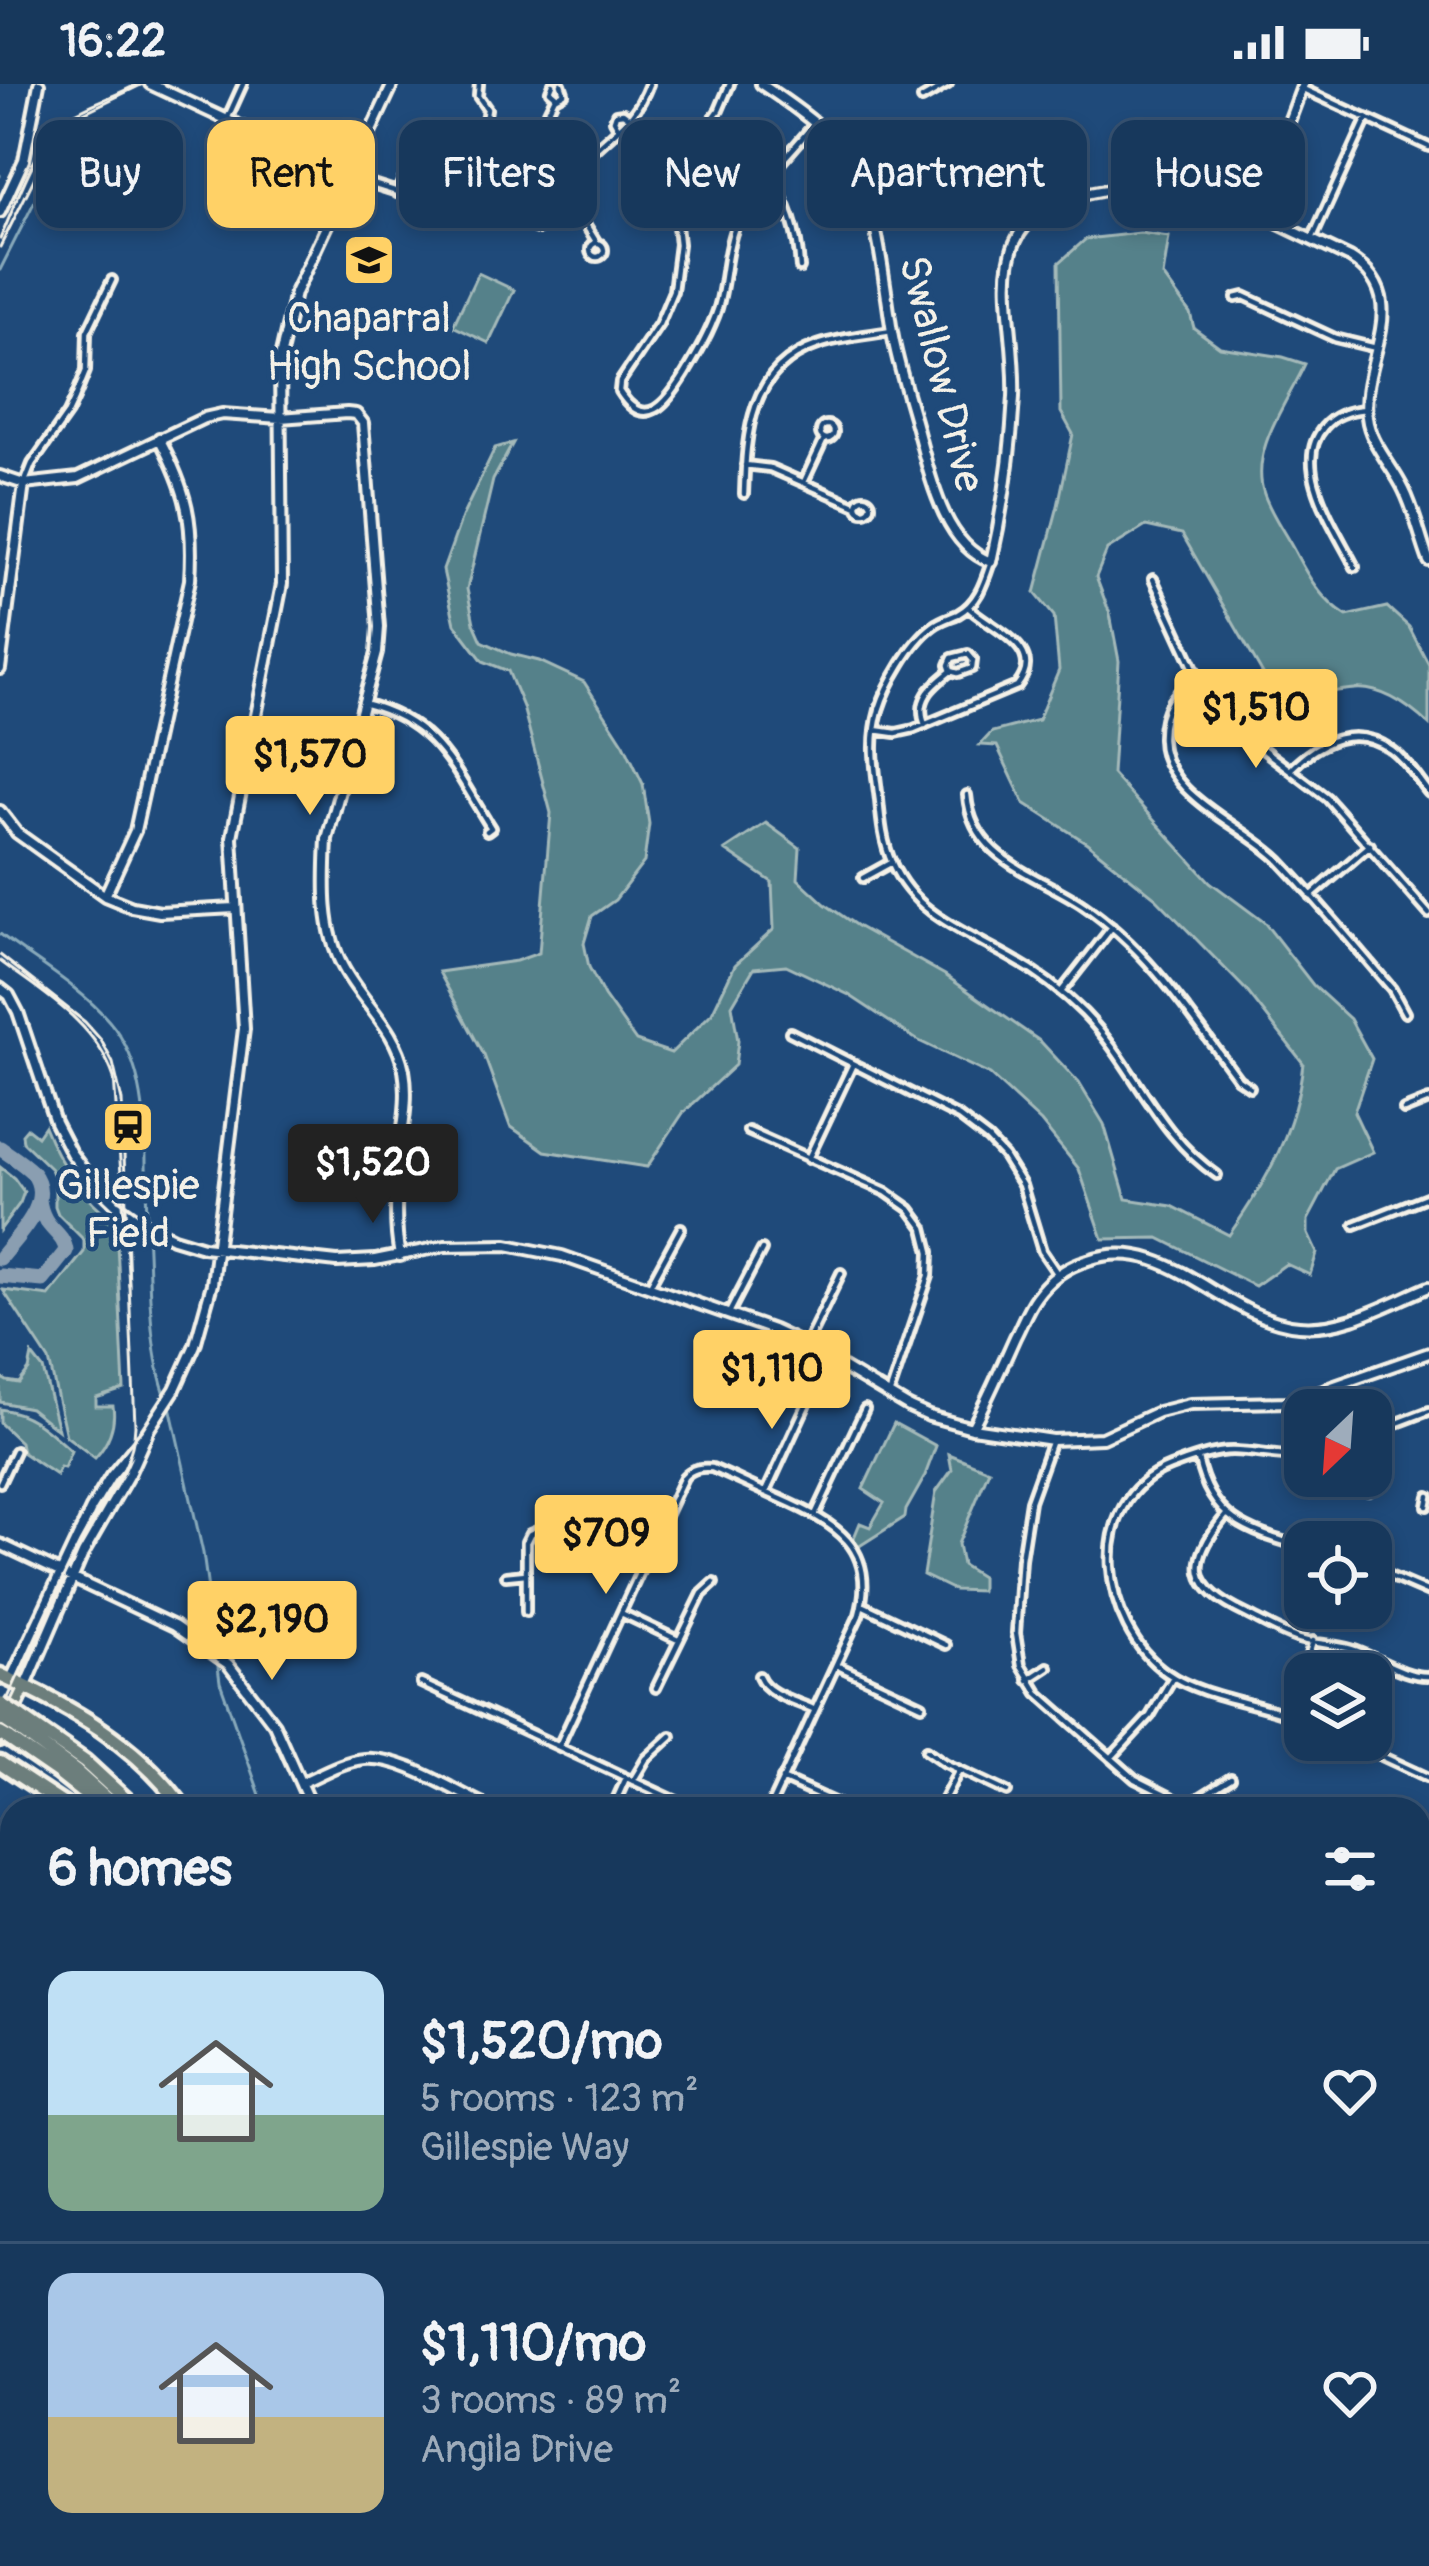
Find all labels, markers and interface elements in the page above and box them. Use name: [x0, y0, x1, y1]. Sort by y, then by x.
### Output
text: 16:22: [60, 14, 166, 70]
chip: Buy: [36, 120, 183, 228]
chip: Rent: [207, 120, 375, 228]
chip: Filters: [399, 120, 597, 228]
chip: New: [621, 120, 783, 228]
chip: Apartment: [807, 120, 1087, 228]
chip: House: [1111, 120, 1305, 228]
school or university icon: Chaparral High School: [341, 232, 397, 288]
street label: Swallow Drive: [887, 250, 996, 498]
place label: Chaparral High School: [266, 293, 472, 393]
pin: $1,510: [1158, 669, 1354, 771]
text: $1,510: [1201, 683, 1311, 732]
pin: $1,570: [212, 716, 408, 818]
text: $1,570: [253, 730, 367, 779]
station icon: Gillespie Field: [100, 1099, 156, 1155]
pin: $1,520: [275, 1124, 471, 1226]
text: $1,520: [315, 1138, 431, 1187]
place label: Gillespie Field: [57, 1160, 200, 1260]
pin: $1,110: [674, 1330, 870, 1432]
text: $1,110: [720, 1344, 824, 1393]
north arrow: [1284, 1389, 1392, 1497]
map controls: [1284, 1389, 1392, 1761]
pin: $709: [535, 1495, 677, 1597]
text: $709: [562, 1509, 650, 1558]
button: locate: [1284, 1521, 1392, 1629]
pin: $2,190: [174, 1581, 370, 1683]
text: $2,190: [215, 1595, 329, 1644]
button: layers: [1284, 1653, 1392, 1761]
icon: filters: [1317, 1836, 1383, 1902]
text: 6 homes: [48, 1837, 232, 1901]
text: $1,520/mo: [420, 2010, 663, 2074]
icon: home: [144, 2019, 288, 2163]
icon: heart: [1317, 2058, 1383, 2124]
text: 5 rooms · 123 m²: [420, 2074, 699, 2123]
text: Gillespie Way: [420, 2123, 629, 2172]
text: $1,110/mo: [420, 2312, 646, 2376]
icon: home: [144, 2321, 288, 2465]
icon: heart: [1317, 2360, 1383, 2426]
text: 3 rooms · 89 m²: [420, 2376, 681, 2425]
text: Angila Drive: [420, 2425, 613, 2474]

